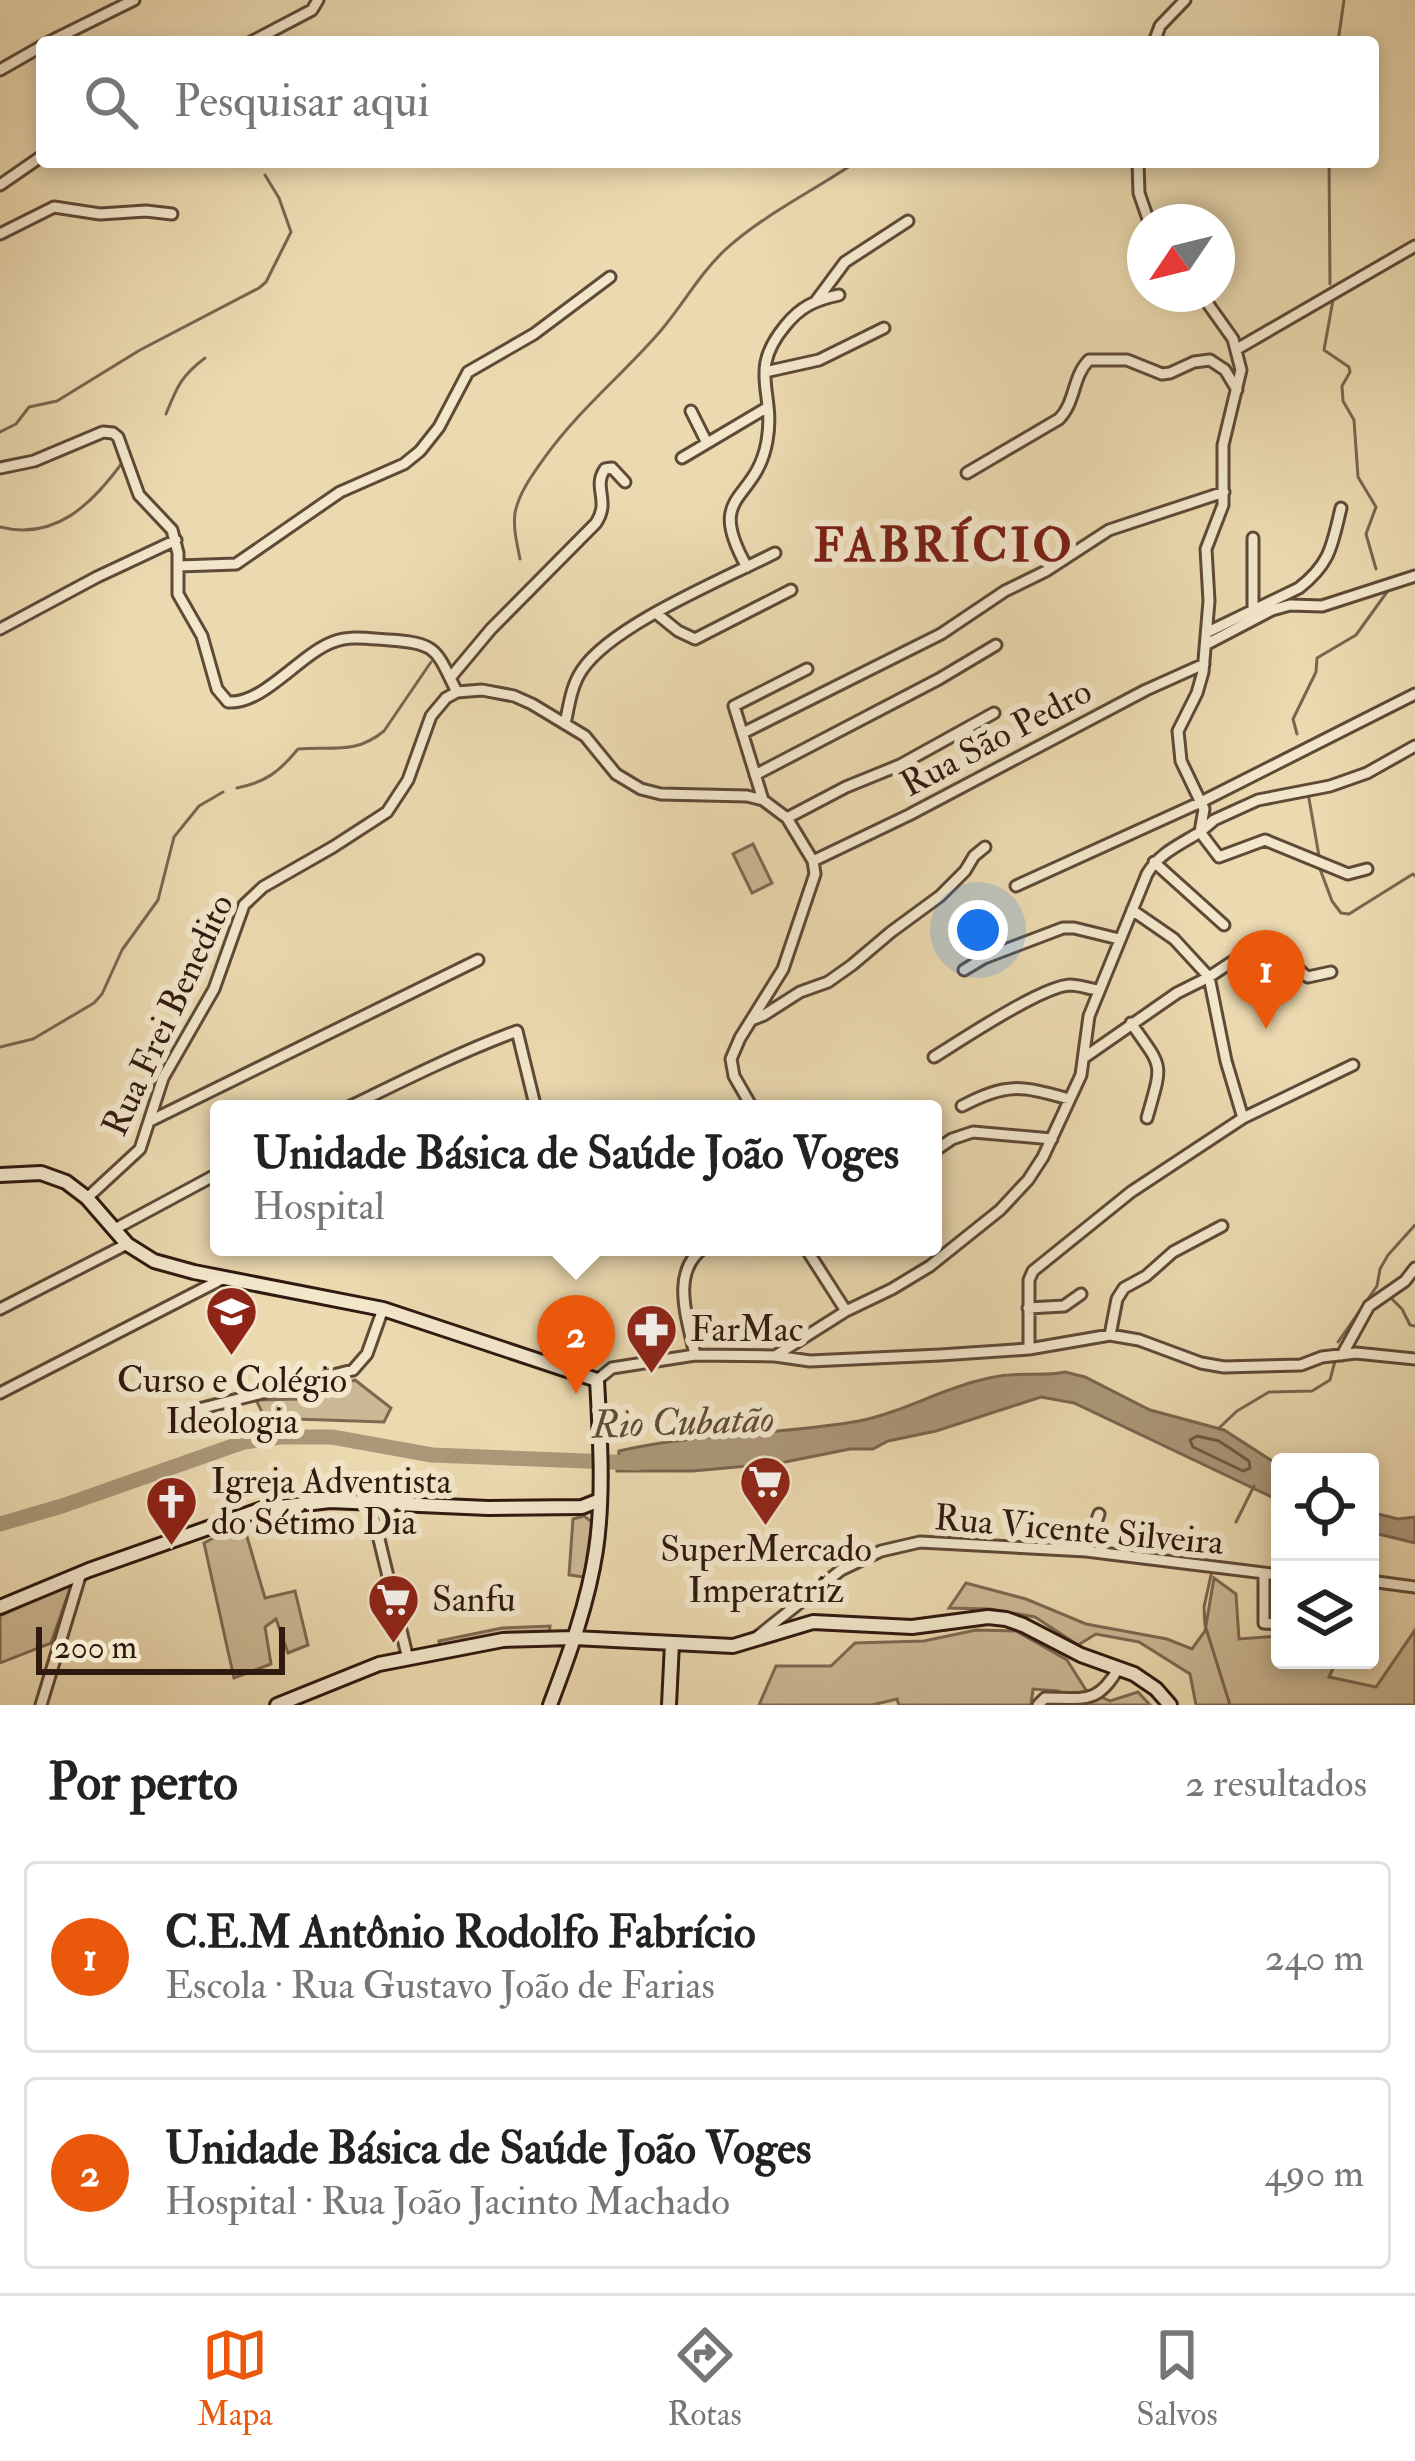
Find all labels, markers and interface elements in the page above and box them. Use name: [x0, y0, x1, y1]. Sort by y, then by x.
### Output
search box: [36, 36, 1379, 168]
icon: search: [78, 69, 144, 135]
text: Pesquisar aqui: [174, 74, 430, 130]
north arrow: [1127, 204, 1235, 312]
district label: FABRÍCIO: [814, 515, 1074, 576]
street label: Rua São Pedro: [893, 669, 1099, 807]
street label: Rua Frei Benedito: [92, 887, 244, 1143]
your location: [948, 900, 1008, 960]
pin: 1: [1227, 930, 1305, 1029]
popup: [210, 1100, 942, 1256]
text: Unidade Básica de Saúde João Voges: [253, 1126, 899, 1182]
text: Hospital: [253, 1182, 385, 1231]
school or university icon: Curso e Colégio Ideologia: [204, 1284, 260, 1358]
pin: 2: [537, 1295, 615, 1394]
pharmacy icon: FarMac: [623, 1301, 679, 1375]
place label: FarMac: [690, 1307, 803, 1352]
place label: Curso e Colégio Ideologia: [117, 1358, 347, 1444]
water label: Rio Cubatão: [590, 1394, 775, 1450]
supermarket icon: SuperMercado Imperatriz: [738, 1453, 794, 1527]
map controls: [1271, 1453, 1379, 1669]
button: locate: [1271, 1453, 1379, 1561]
place label: Igreja Adventista do Sétimo Dia: [211, 1459, 453, 1545]
church icon: Igreja Adventista do Sétimo Dia: [144, 1474, 200, 1548]
street label: Rua Vicente Silveira: [933, 1495, 1227, 1565]
place label: SuperMercado Imperatriz: [660, 1527, 872, 1613]
button: layers: [1271, 1561, 1379, 1669]
supermarket icon: Sanfu: [365, 1571, 421, 1645]
place label: Sanfu: [432, 1577, 516, 1622]
scale bar: [36, 1621, 285, 1674]
text: 200 m: [54, 1627, 137, 1668]
text: Por perto: [48, 1751, 238, 1815]
text: 2 resultados: [1185, 1759, 1367, 1808]
text: C.E.M Antônio Rodolfo Fabrício: [165, 1905, 756, 1961]
text: 1: [83, 1933, 97, 1982]
text: 240 m: [1265, 1933, 1364, 1982]
text: Escola · Rua Gustavo João de Farias: [165, 1961, 715, 2010]
text: Unidade Básica de Saúde João Voges: [165, 2121, 811, 2177]
text: 2: [80, 2149, 100, 2198]
text: 490 m: [1265, 2149, 1364, 2198]
text: Hospital · Rua João Jacinto Machado: [165, 2177, 730, 2226]
tab: Mapa: [197, 2322, 273, 2435]
tab: Rotas: [667, 2322, 742, 2435]
tab: Salvos: [1136, 2322, 1218, 2435]

